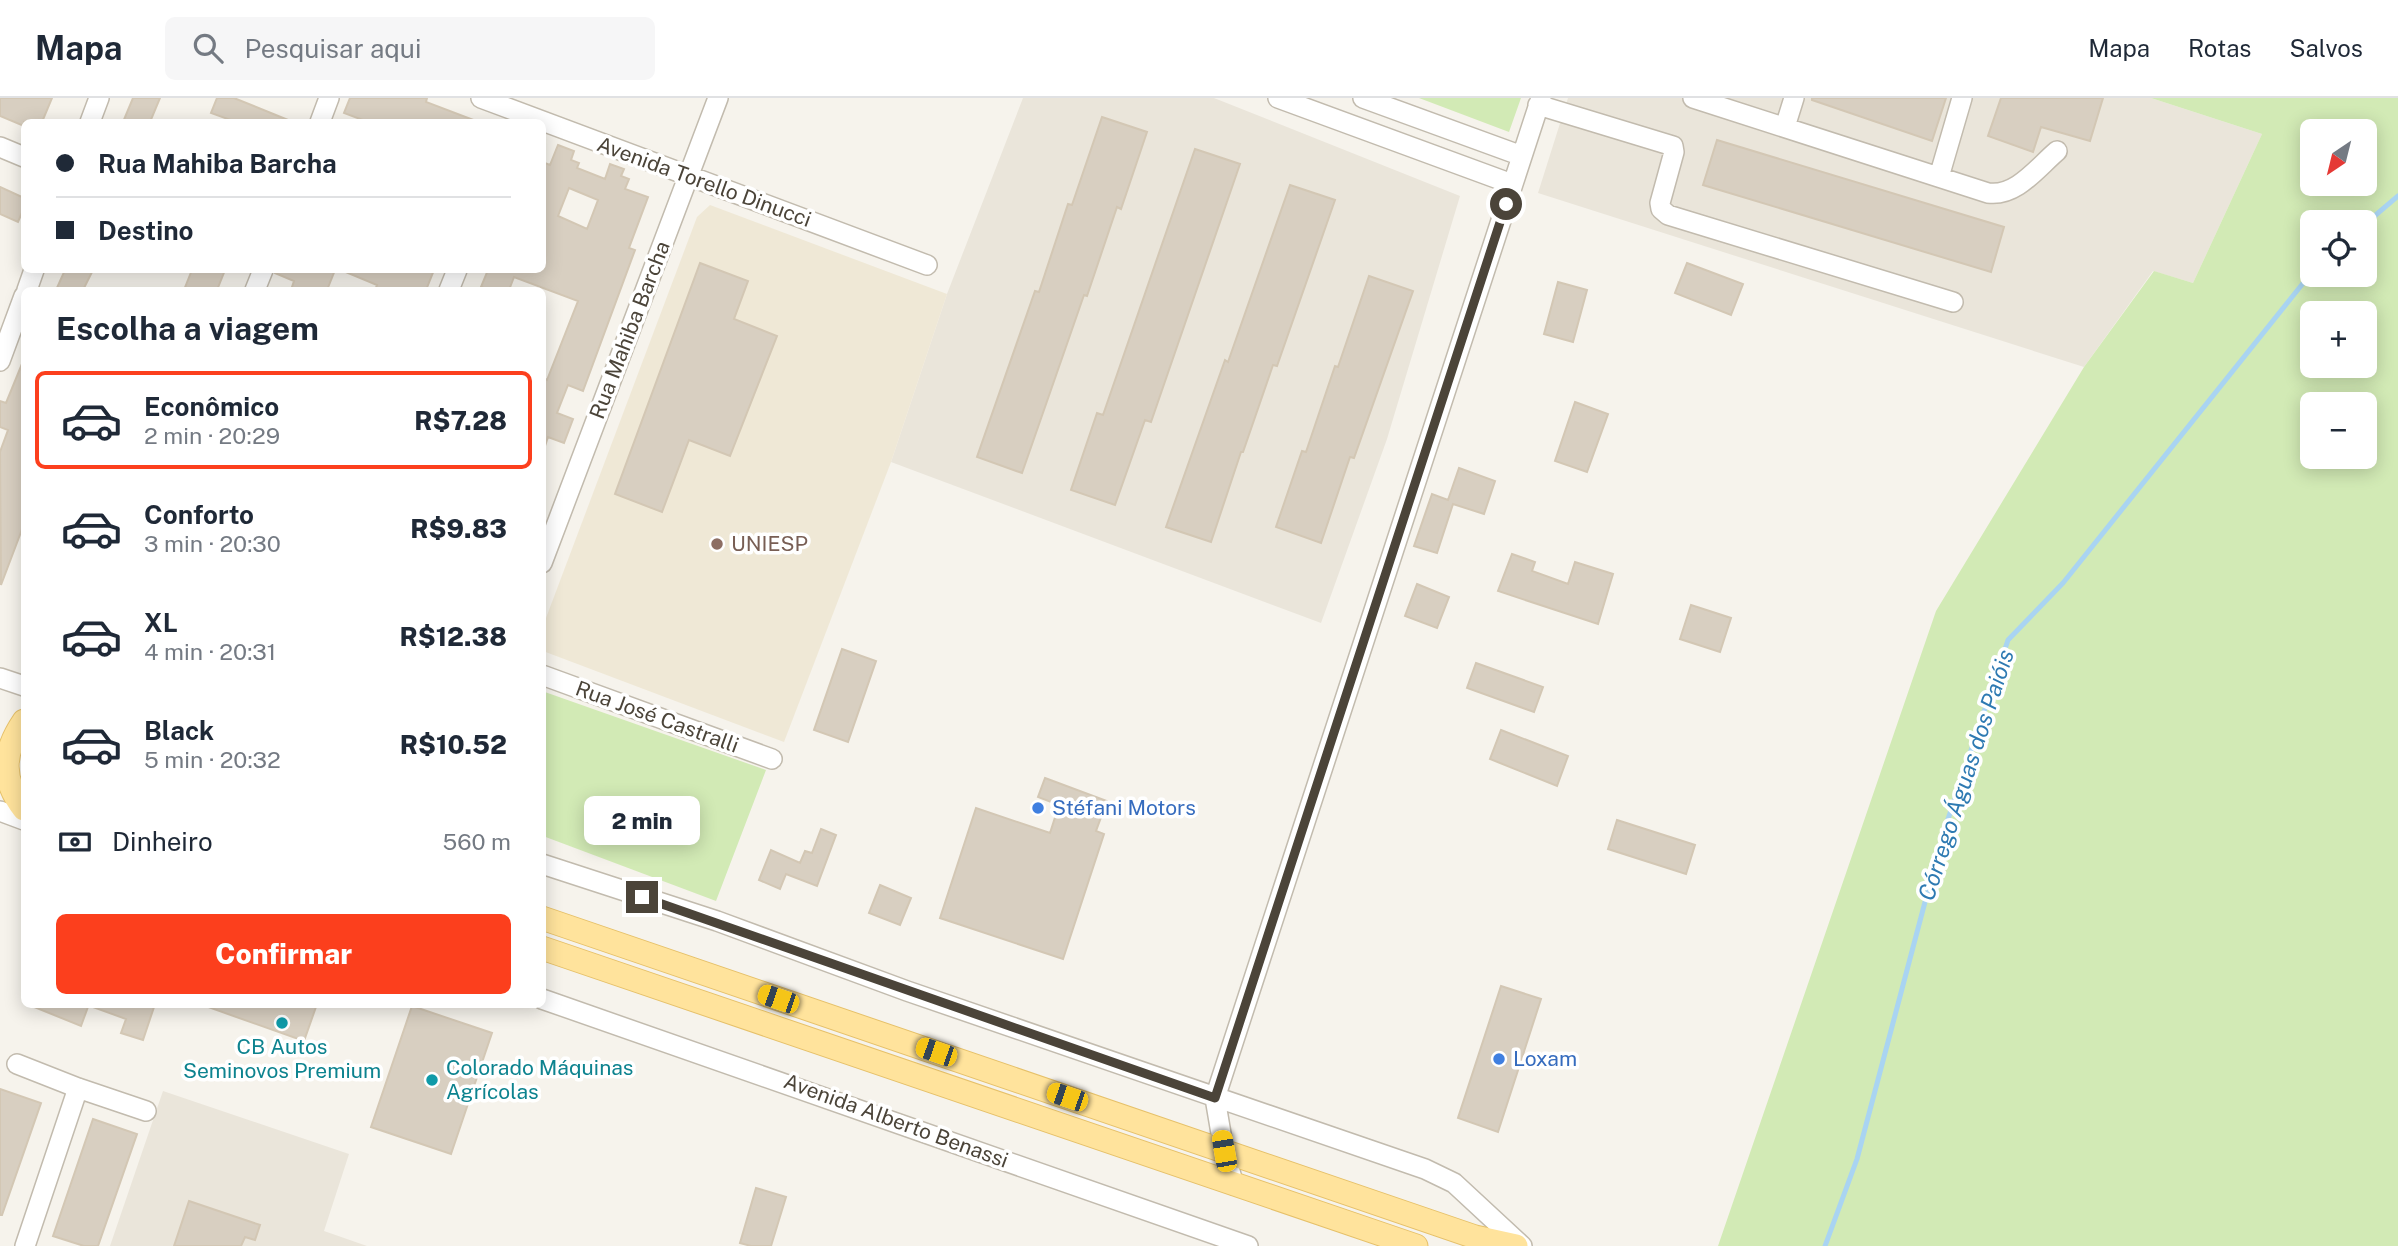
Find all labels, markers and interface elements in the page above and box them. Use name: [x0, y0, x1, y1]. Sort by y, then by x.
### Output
search box: [165, 17, 655, 80]
text: Mapa: [35, 29, 123, 67]
icon: search: [189, 29, 227, 67]
text: Pesquisar aqui: [245, 33, 421, 64]
text: Mapa: [2088, 34, 2150, 62]
text: Rotas: [2188, 34, 2251, 62]
text: Salvos: [2289, 34, 2363, 62]
north arrow: [2300, 119, 2376, 196]
map controls: [2300, 119, 2377, 469]
street label: Avenida Torello Dinucci: [594, 131, 815, 232]
text: Rua Mahiba Barcha: [98, 148, 337, 179]
route start: [1490, 188, 1522, 220]
button: locate: [2300, 210, 2377, 287]
text: Destino: [98, 215, 194, 246]
street label: Rua Mahiba Barcha: [584, 237, 675, 422]
button: +: [2300, 301, 2377, 378]
text: Escolha a viagem: [56, 310, 319, 347]
icon: car: [60, 389, 123, 452]
text: Econômico: [144, 391, 279, 422]
button: −: [2300, 392, 2377, 469]
text: R$7.28: [414, 405, 507, 436]
text: 2 min · 20:29: [144, 422, 280, 449]
icon: car: [60, 497, 123, 560]
text: Conforto: [144, 499, 254, 530]
text: R$9.83: [410, 513, 507, 544]
text: 3 min · 20:30: [144, 530, 281, 557]
place label: UNIESP: [731, 531, 808, 556]
marker: UNIESP: [709, 536, 725, 552]
icon: car: [60, 605, 123, 668]
text: XL: [144, 607, 178, 638]
text: R$12.38: [399, 621, 507, 652]
text: 4 min · 20:31: [144, 638, 276, 665]
water label: Córrego Águas dos Paióis: [1912, 646, 2019, 904]
street label: Rua José Castralli: [572, 675, 742, 758]
icon: car: [60, 713, 123, 776]
text: Black: [144, 715, 214, 746]
text: R$10.52: [400, 729, 507, 760]
text: 5 min · 20:32: [144, 746, 281, 773]
place label: Stéfani Motors: [1052, 795, 1196, 820]
callout: 2 min: [584, 796, 700, 844]
marker: Stéfani Motors: [1030, 800, 1046, 816]
text: 2 min: [611, 807, 673, 834]
icon: cash: [56, 823, 94, 861]
text: Dinheiro: [112, 826, 213, 857]
text: 560 m: [443, 828, 511, 855]
route end: [626, 881, 658, 913]
button: Confirmar: [56, 914, 511, 994]
car: [755, 982, 802, 1016]
marker: CB Autos Seminovos Premium: [274, 1015, 290, 1031]
place label: CB Autos Seminovos Premium: [183, 1034, 381, 1083]
car: [913, 1035, 960, 1069]
place label: Loxam: [1513, 1046, 1577, 1071]
marker: Loxam: [1491, 1051, 1507, 1067]
place label: Colorado Máquinas Agrícolas: [446, 1055, 633, 1104]
street label: Avenida Alberto Benassi: [781, 1068, 1012, 1173]
marker: Colorado Máquinas Agrícolas: [424, 1072, 440, 1088]
car: [1044, 1080, 1091, 1114]
car: [1211, 1128, 1238, 1174]

